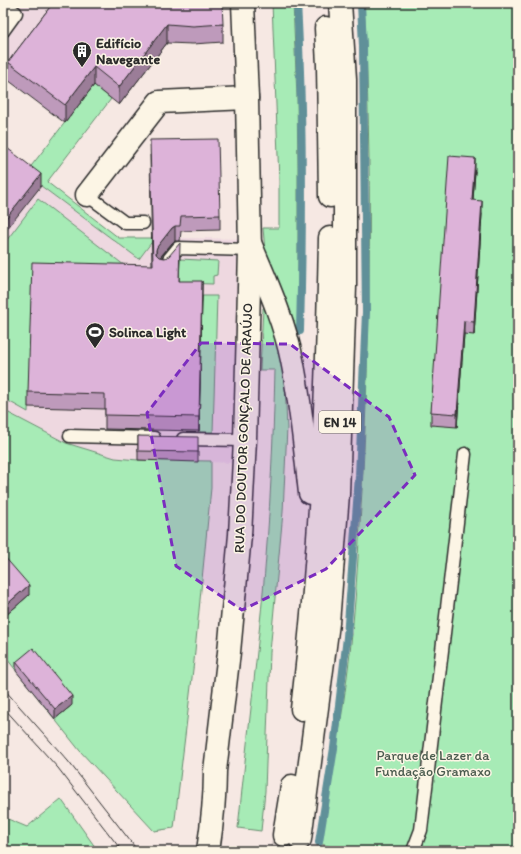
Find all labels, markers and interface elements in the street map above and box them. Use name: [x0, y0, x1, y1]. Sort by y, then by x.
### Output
place label: Edifício Navegante: [96, 35, 160, 68]
building icon: Edifício Navegante: [71, 40, 93, 68]
street label: RUA DO DOUTOR GONÇALO DE ARAÚJO: [231, 303, 256, 553]
sports icon: Solinca Light: [84, 321, 106, 349]
place label: Solinca Light: [109, 324, 187, 341]
road number: EN 14: [319, 411, 361, 433]
park label: Parque de Lazer da Fundação Gramaxo: [375, 747, 491, 780]

